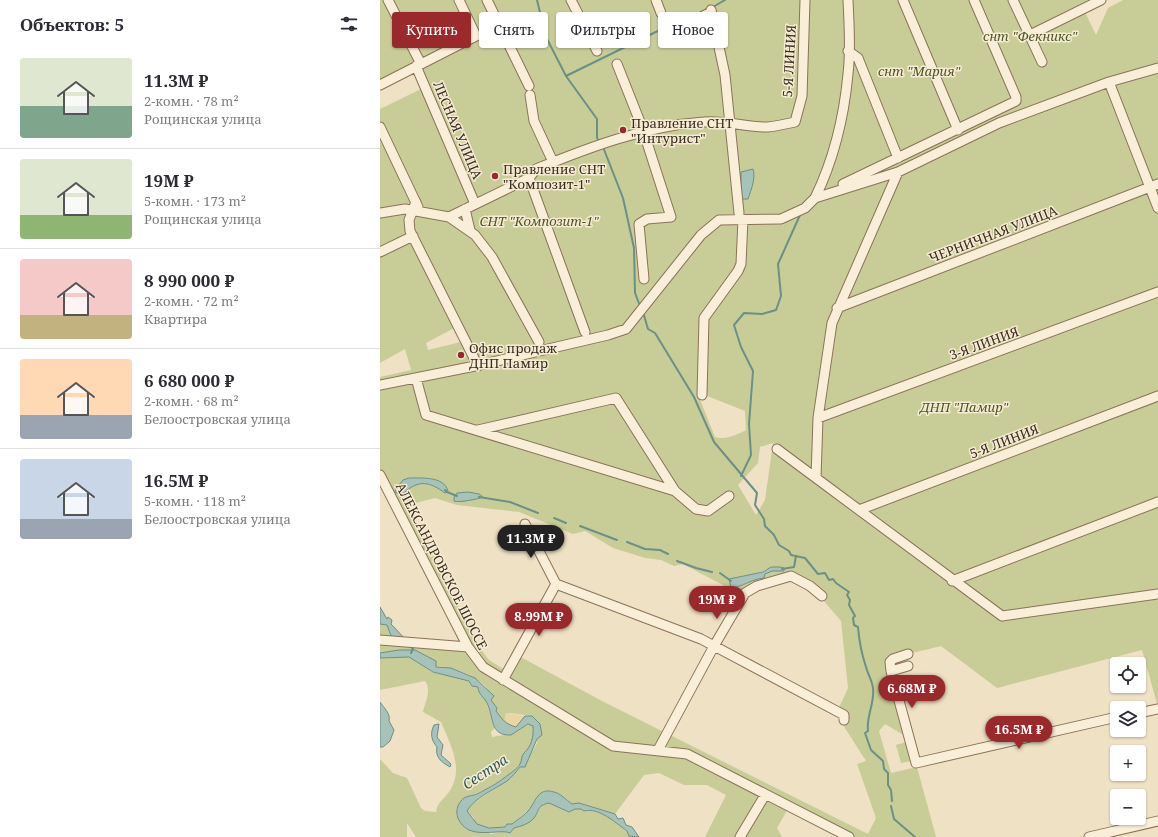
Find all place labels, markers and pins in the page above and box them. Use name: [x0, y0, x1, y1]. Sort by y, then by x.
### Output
place label: Правление СНТ "Интурист": [631, 114, 733, 147]
marker: Правление СНТ "Интурист": [618, 125, 628, 135]
place label: Правление СНТ "Композит-1": [503, 160, 605, 193]
marker: Правление СНТ "Композит-1": [490, 171, 500, 181]
place label: Офис продаж ДНП Памир: [469, 339, 557, 372]
marker: Офис продаж ДНП Памир: [456, 350, 466, 360]
pin: 11.3M ₽: [494, 525, 568, 559]
pin: 19M ₽: [689, 586, 745, 620]
pin: 8.99M ₽: [502, 603, 576, 637]
pin: 6.68M ₽: [875, 675, 949, 709]
pin: 16.5M ₽: [982, 716, 1056, 750]

